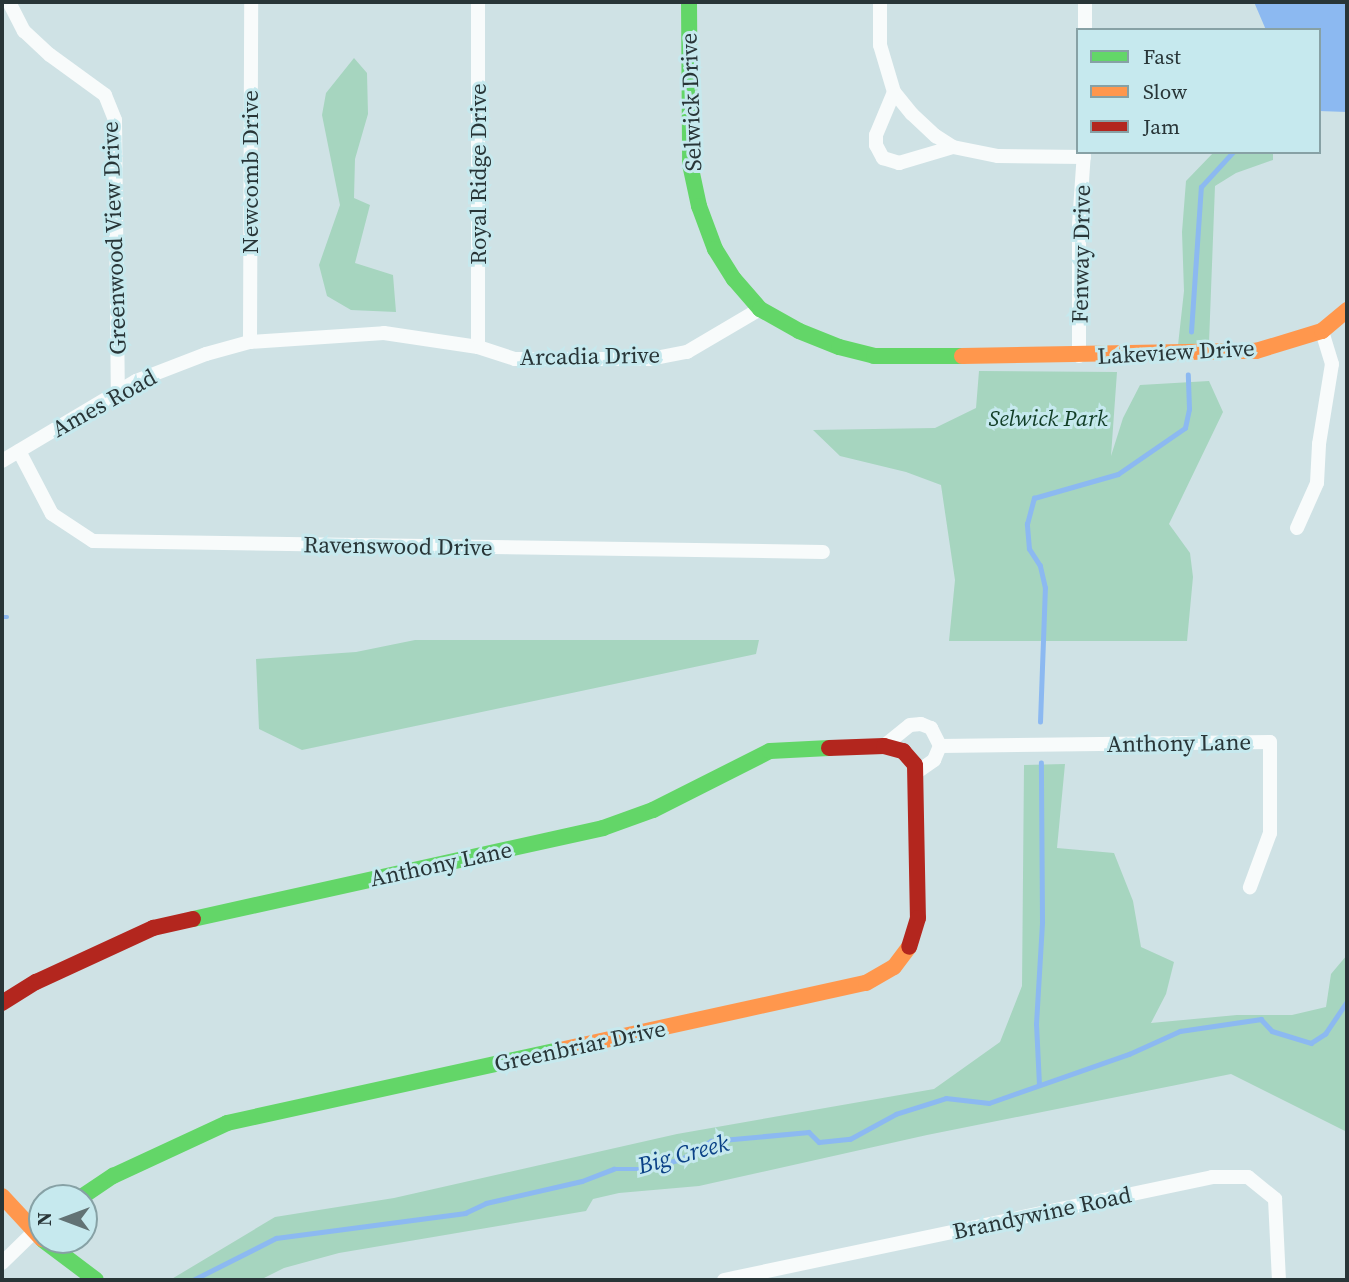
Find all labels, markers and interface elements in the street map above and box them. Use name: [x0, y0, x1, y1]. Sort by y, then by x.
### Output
legend: [1076, 28, 1321, 154]
street label: Selwick Drive: [675, 32, 707, 172]
text: Fast: [1143, 42, 1181, 71]
text: Slow: [1143, 77, 1187, 106]
street label: Royal Ridge Drive: [464, 83, 492, 265]
street label: Newcomb Drive: [236, 90, 264, 254]
text: Jam: [1143, 112, 1180, 141]
street label: Greenwood View Drive: [96, 120, 132, 356]
street label: Fenway Drive: [1066, 184, 1096, 324]
street label: Lakeview Drive: [1097, 334, 1255, 370]
street label: Arcadia Drive: [520, 341, 660, 371]
street label: Ames Road: [47, 363, 161, 443]
park label: Selwick Park: [988, 404, 1108, 432]
street label: Ravenswood Drive: [303, 531, 493, 561]
street label: Anthony Lane: [1107, 728, 1251, 758]
street label: Anthony Lane: [368, 835, 514, 893]
street label: Greenbriar Drive: [492, 1014, 668, 1078]
water label: Big Creek: [634, 1128, 732, 1180]
street label: Brandywine Road: [950, 1181, 1134, 1245]
north arrow: [28, 1184, 98, 1254]
text: N: [31, 1212, 57, 1226]

